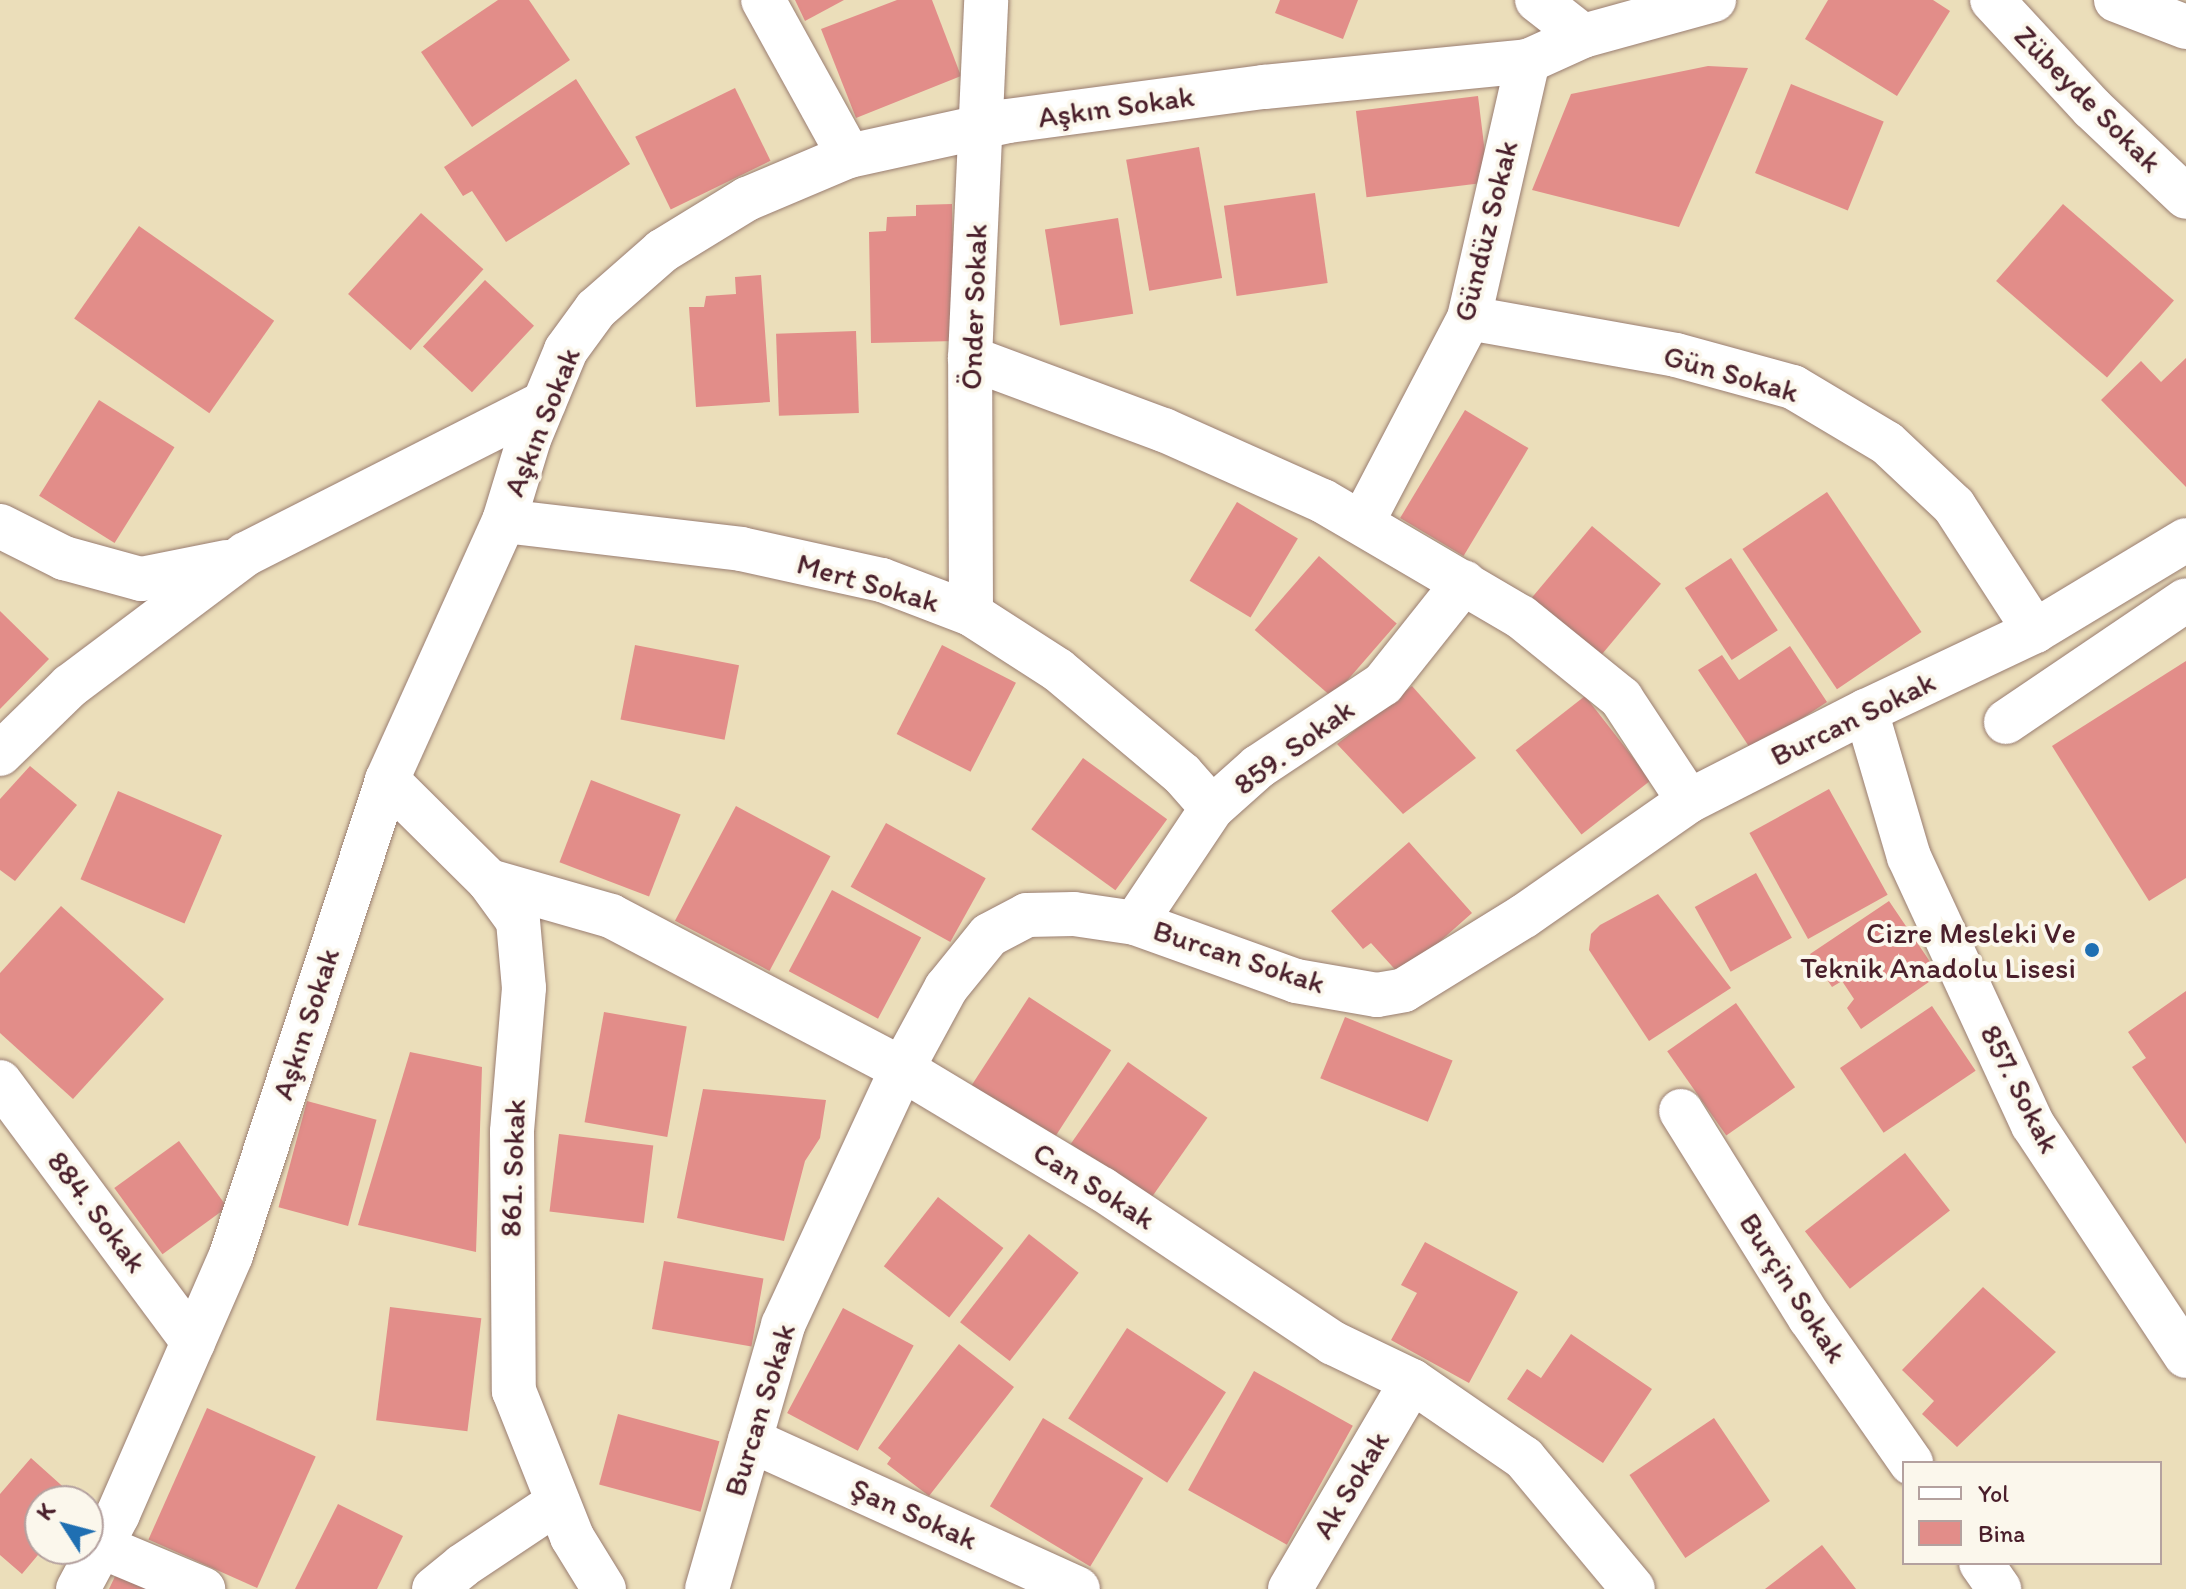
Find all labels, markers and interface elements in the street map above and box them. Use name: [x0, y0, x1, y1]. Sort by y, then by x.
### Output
street label: Zübeyde Sokak: [2007, 18, 2169, 180]
street label: Aşkın Sokak: [1036, 78, 1196, 136]
street label: Gündüz Sokak: [1446, 137, 1526, 325]
street label: Önder Sokak: [953, 224, 995, 390]
street label: Gün Sokak: [1659, 338, 1803, 410]
street label: Aşkın Sokak: [496, 342, 588, 502]
street label: Mert Sokak: [793, 546, 943, 620]
street label: Burcan Sokak: [1765, 664, 1941, 774]
street label: 859. Sokak: [1227, 691, 1361, 803]
street label: Burcan Sokak: [1149, 912, 1329, 1002]
place label: Cizre Mesleki Ve Teknik Anadolu Lisesi: [1800, 915, 2076, 986]
marker: Cizre Mesleki Ve Teknik Anadolu Lisesi: [2083, 941, 2101, 959]
street label: Aşkın Sokak: [265, 944, 347, 1104]
street label: 857. Sokak: [1972, 1019, 2068, 1159]
street label: 861. Sokak: [493, 1098, 533, 1238]
street label: Can Sokak: [1027, 1135, 1161, 1237]
street label: 884. Sokak: [40, 1144, 154, 1280]
street label: Burçin Sokak: [1732, 1207, 1854, 1369]
street label: Burcan Sokak: [717, 1320, 803, 1500]
street label: Ak Sokak: [1305, 1425, 1397, 1545]
legend: [1902, 1461, 2162, 1565]
street label: Şan Sokak: [845, 1470, 983, 1558]
text: Yol: [1978, 1479, 2009, 1508]
north arrow: [24, 1485, 104, 1565]
text: K: [31, 1498, 61, 1525]
text: Bina: [1978, 1519, 2025, 1548]

